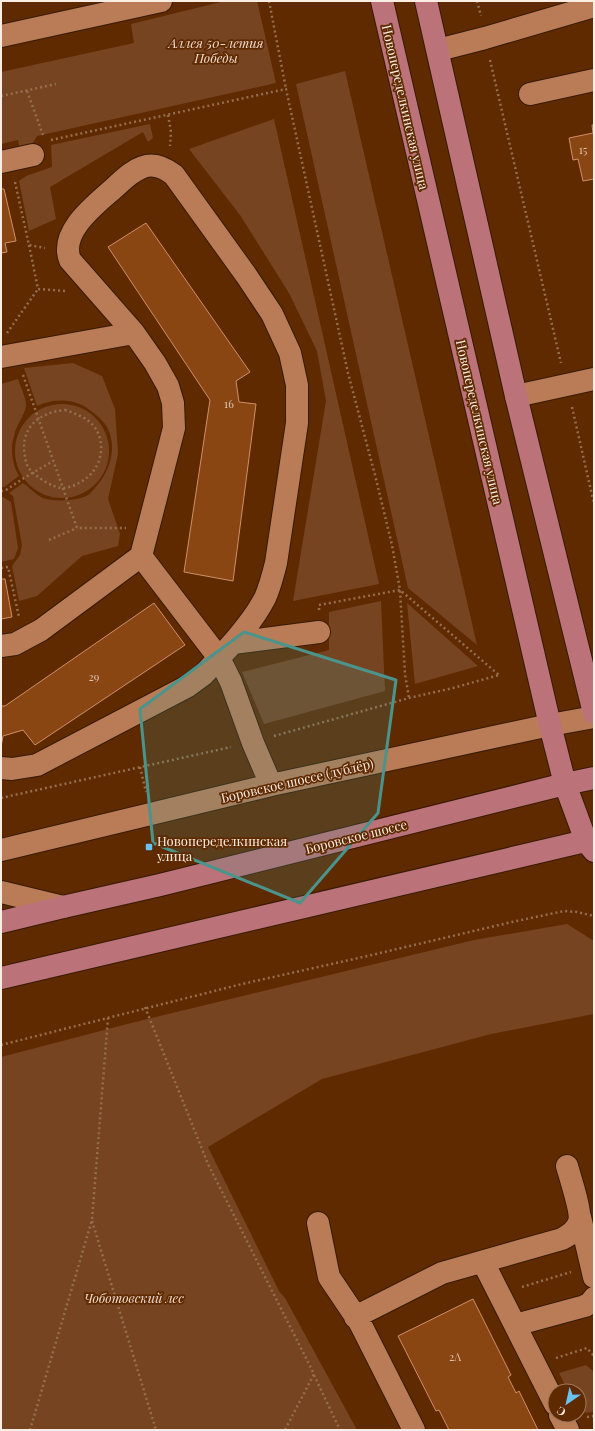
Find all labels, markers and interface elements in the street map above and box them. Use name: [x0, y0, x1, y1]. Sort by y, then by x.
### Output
street label: Новопеределкинская улица: [379, 23, 433, 192]
park label: Аллея 50-летия Победы: [166, 34, 264, 66]
house number: 15: [579, 142, 588, 157]
street label: Новопеределкинская улица: [453, 338, 507, 507]
house number: 16: [224, 396, 234, 411]
house number: 29: [89, 669, 100, 684]
street label: Боровское шоссе (дублёр): [219, 754, 375, 806]
street label: Боровское шоссе: [303, 815, 409, 857]
place label: Новопеределкинская улица: [156, 832, 287, 864]
marker: Новопеределкинская улица: [144, 842, 154, 852]
park label: Чоботовский лес: [84, 1289, 184, 1306]
house number: 2А: [449, 1349, 461, 1364]
north arrow: [547, 1383, 587, 1423]
text: С: [554, 1403, 569, 1420]

